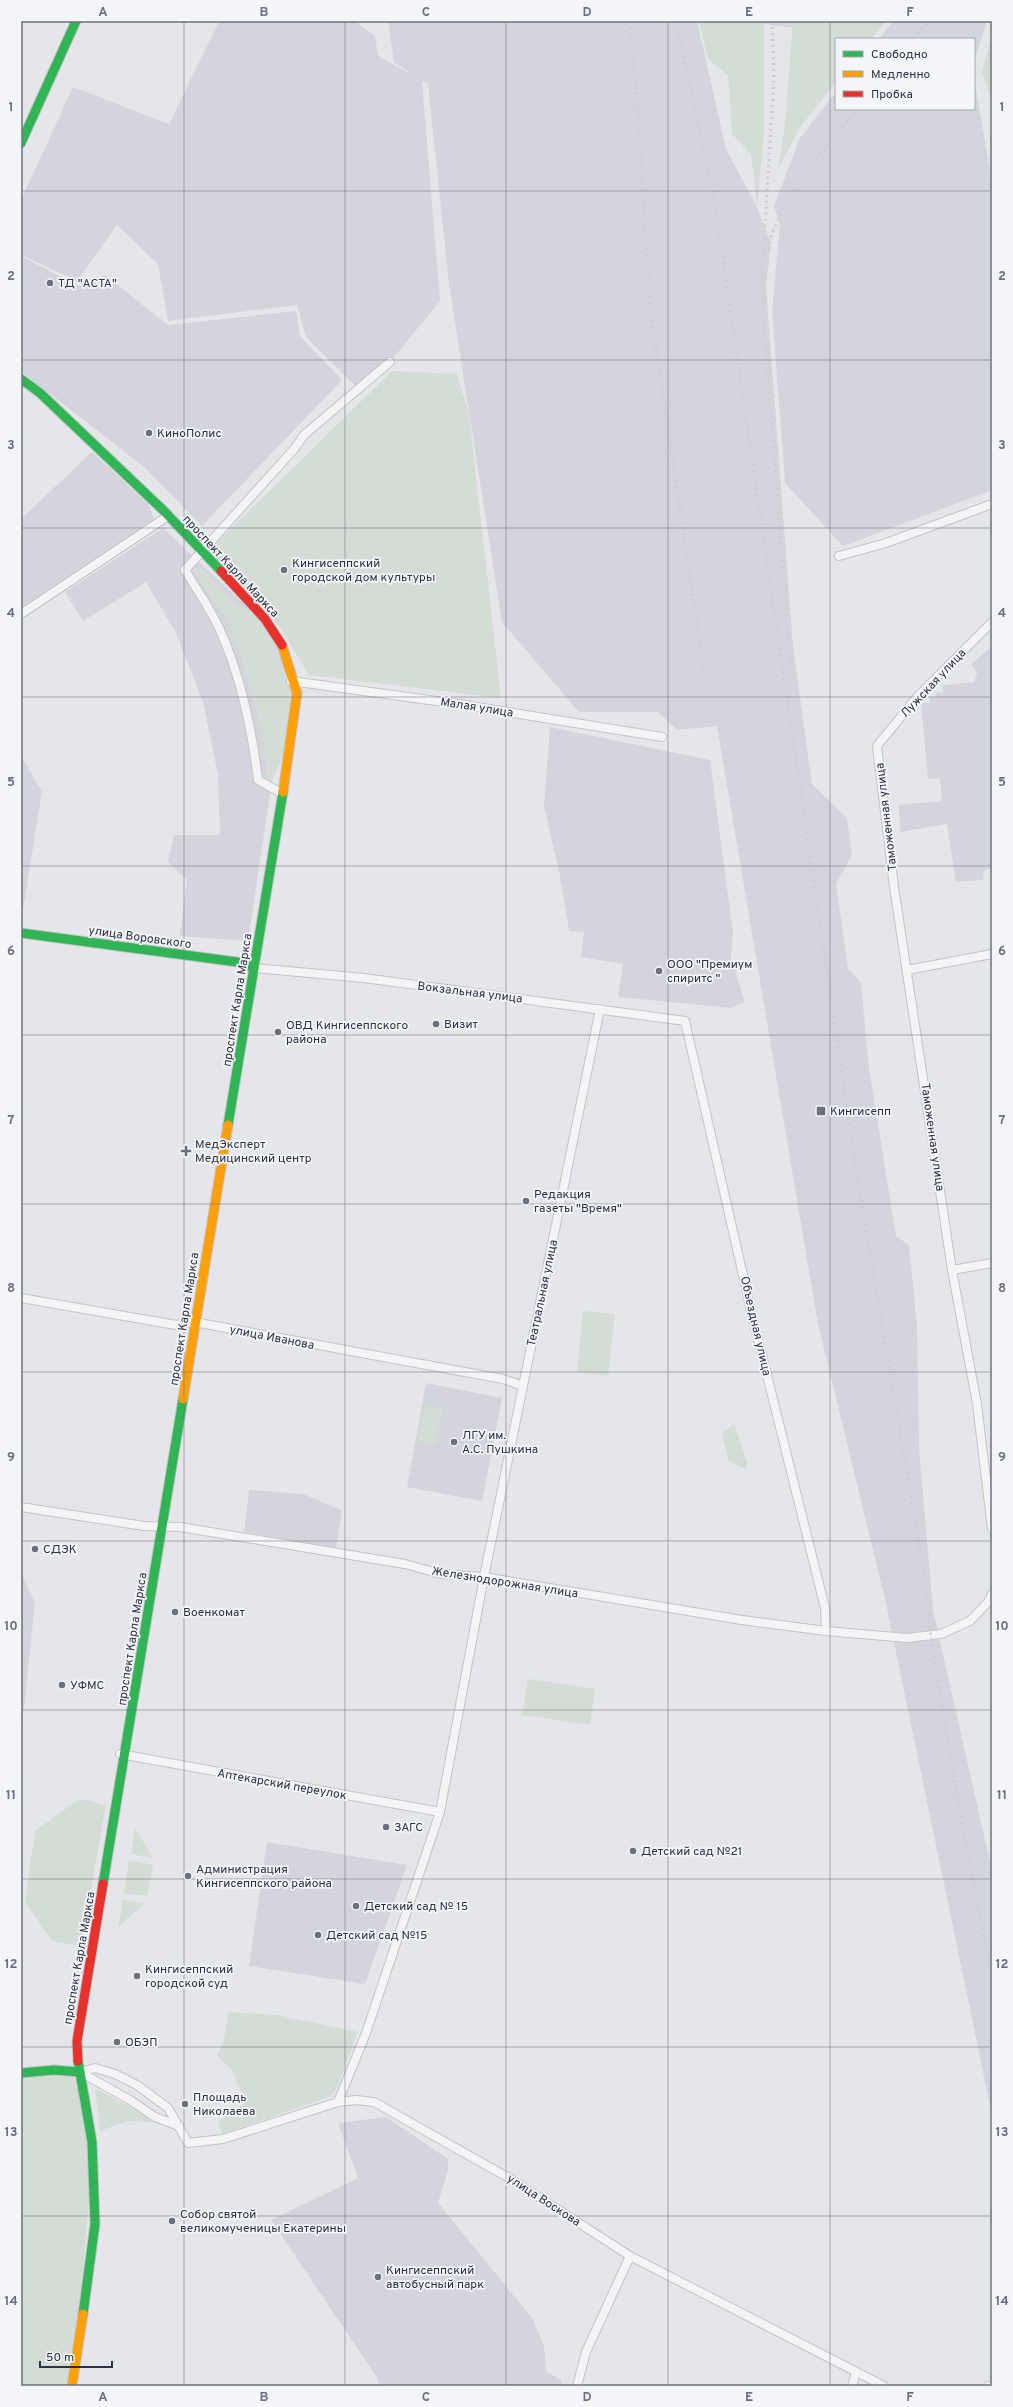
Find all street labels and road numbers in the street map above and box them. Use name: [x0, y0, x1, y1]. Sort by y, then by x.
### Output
street label: проспект Карла Маркса: [179, 512, 282, 621]
street label: Лужская улица: [897, 646, 970, 722]
street label: Малая улица: [439, 694, 514, 722]
street label: Таможенная улица: [872, 762, 902, 872]
street label: улица Воровского: [87, 923, 193, 953]
street label: проспект Карла Маркса: [220, 932, 256, 1068]
street label: Вокзальная улица: [416, 979, 523, 1007]
street label: Таможенная улица: [917, 1082, 948, 1192]
street label: Театральная улица: [524, 1238, 562, 1348]
street label: проспект Карла Маркса: [167, 1251, 203, 1387]
street label: Объездная улица: [736, 1275, 774, 1378]
street label: улица Иванова: [228, 1322, 316, 1354]
street label: Железнодорожная улица: [431, 1564, 579, 1602]
street label: проспект Карла Маркса: [115, 1571, 151, 1707]
street label: Аптекарский переулок: [216, 1766, 348, 1804]
street label: проспект Карла Маркса: [60, 1890, 100, 2026]
street label: улица Воскова: [504, 2171, 583, 2231]

